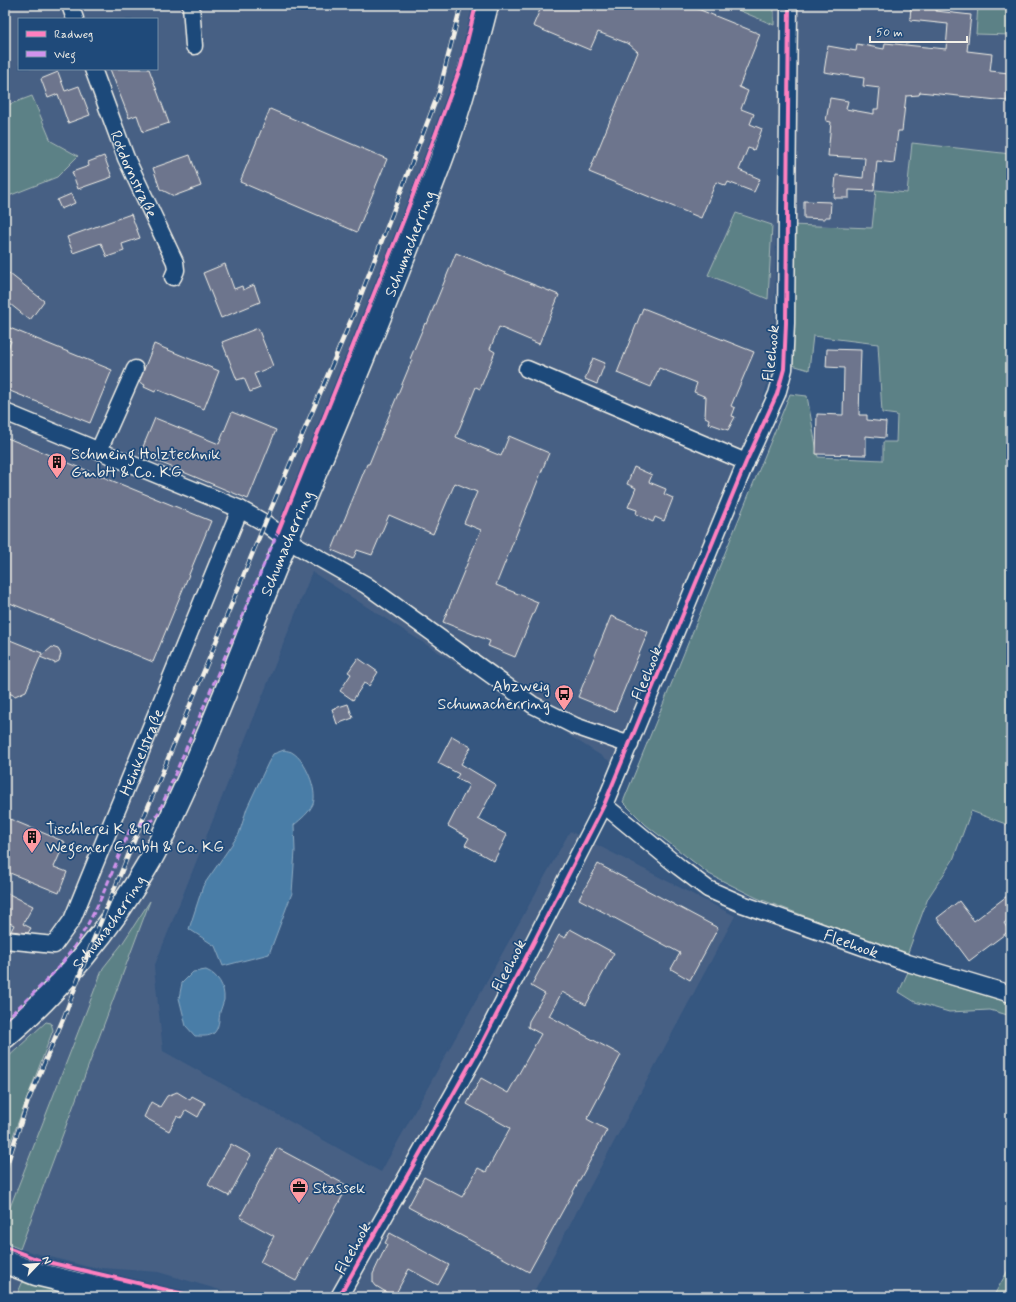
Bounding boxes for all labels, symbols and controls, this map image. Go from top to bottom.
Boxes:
legend [18,18,158,70]
scale bar [870,18,967,44]
text: 50 m [876,25,903,41]
text: Radweg [54,27,93,43]
text: Weg [54,47,76,64]
street label: Rotdornstraße [105,128,162,222]
street label: Schumacherring [380,188,441,300]
street label: Fleehook [758,324,785,382]
place label: Schmeing Holztechnik GmbH & Co. KG [71,444,220,483]
building icon: Schmeing Holztechnik GmbH & Co. KG [46,451,68,479]
street label: Schumacherring [256,487,319,599]
street label: Fleehook [627,643,668,704]
place label: Abzweig Schumacherring [438,676,550,715]
bus stop icon: Abzweig Schumacherring [553,683,575,711]
street label: Heinkelstraße [115,705,169,799]
place label: Tischlerei K & R Wegener GmbH & Co. KG [46,819,224,859]
building icon: Tischlerei K & R Wegener GmbH & Co. KG [21,826,43,854]
street label: Schumacherring [68,871,151,975]
street label: Fleehook [821,925,881,964]
street label: Fleehook [487,936,532,996]
office icon: Stassek [288,1176,310,1204]
place label: Stassek [313,1178,365,1199]
street label: Fleehook [330,1219,376,1279]
north arrow [18,1244,58,1284]
text: N [38,1254,54,1266]

